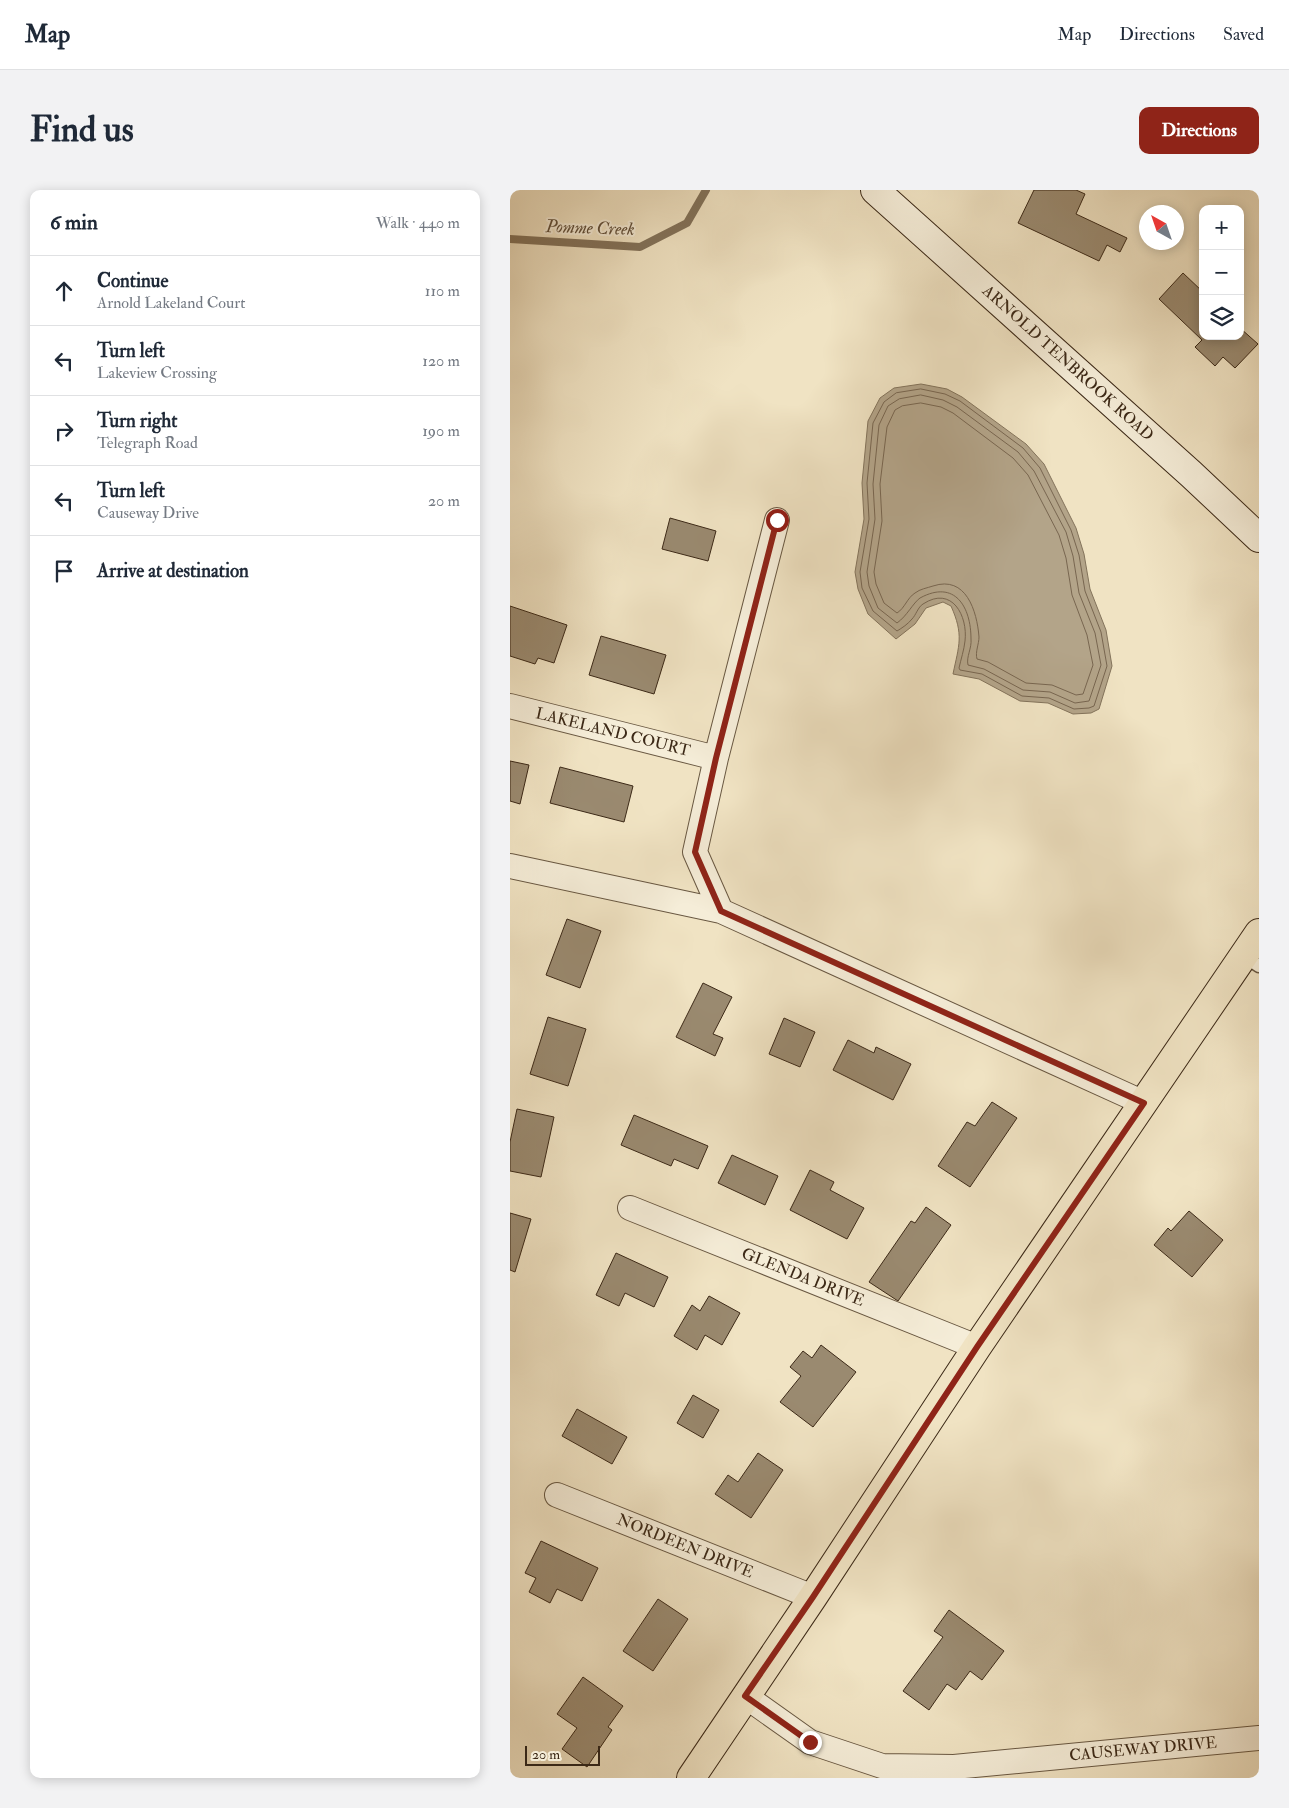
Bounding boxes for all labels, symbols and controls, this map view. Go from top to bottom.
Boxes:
text: Map [25,19,70,50]
text: Map [1058,23,1091,46]
text: Directions [1119,23,1195,46]
text: Saved [1223,23,1264,46]
button: Directions [1139,107,1259,154]
text: Find us [30,108,134,152]
north arrow [1139,205,1184,250]
map controls [1199,205,1244,340]
button: + [1199,205,1244,250]
text: 6 min [50,209,98,236]
text: Walk · 440 m [376,213,460,233]
water label: Pomme Creek [544,215,635,241]
button: − [1199,250,1244,295]
text: Continue [97,269,168,293]
icon: ahead [50,277,78,305]
street label: ARNOLD TENBROOK ROAD [978,280,1158,445]
text: 110 m [425,281,460,301]
text: Arnold Lakeland Court [97,293,245,313]
button: layers [1199,295,1244,340]
text: Turn left [97,339,165,363]
icon: left [50,347,78,375]
text: 120 m [422,351,460,371]
text: Lakeview Crossing [97,363,217,383]
text: Turn right [97,409,177,433]
icon: right [50,417,78,445]
text: 190 m [422,421,460,441]
text: Telegraph Road [97,433,198,453]
text: Turn left [97,479,165,503]
icon: left [50,487,78,515]
text: 20 m [428,491,460,511]
text: Causeway Drive [97,503,199,523]
route start [766,509,789,532]
icon: arrive [50,557,78,585]
text: Arrive at destination [97,559,249,583]
street label: LAKELAND COURT [534,703,692,761]
street label: GLENDA DRIVE [739,1243,867,1311]
street label: NORDEEN DRIVE [614,1509,756,1583]
route end [799,1731,822,1754]
street label: CAUSEWAY DRIVE [1068,1733,1218,1765]
scale bar [525,1743,600,1766]
text: 20 m [532,1746,560,1763]

